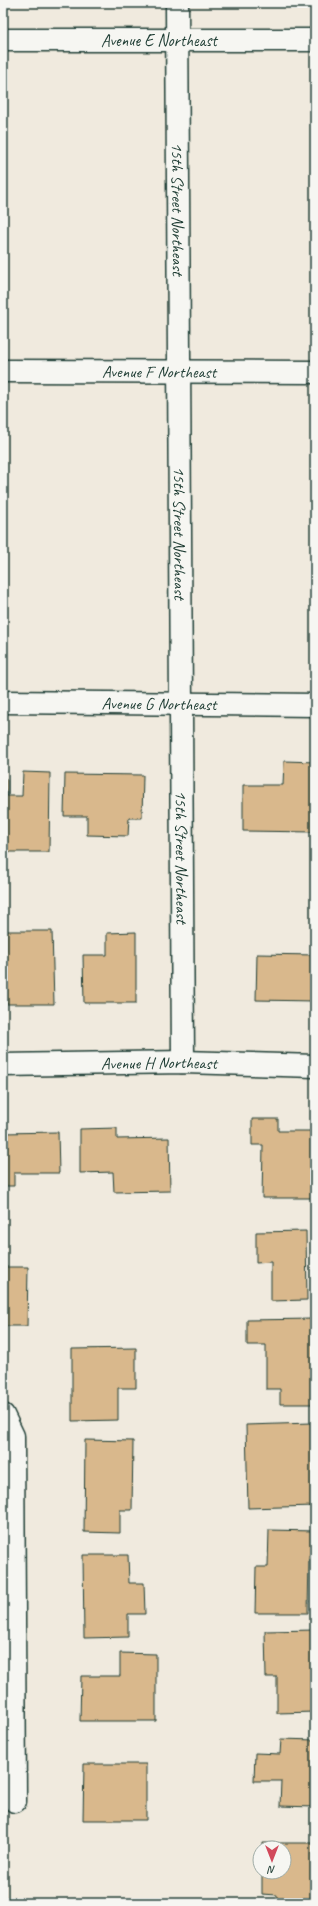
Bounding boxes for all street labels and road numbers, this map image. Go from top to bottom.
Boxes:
street label: Avenue E Northeast [101,30,219,51]
street label: 15th Street Northeast [167,142,189,278]
street label: Avenue F Northeast [102,361,218,382]
street label: 15th Street Northeast [169,466,191,602]
street label: Avenue G Northeast [102,692,219,715]
street label: 15th Street Northeast [171,790,193,926]
street label: Avenue H Northeast [101,1051,220,1074]

